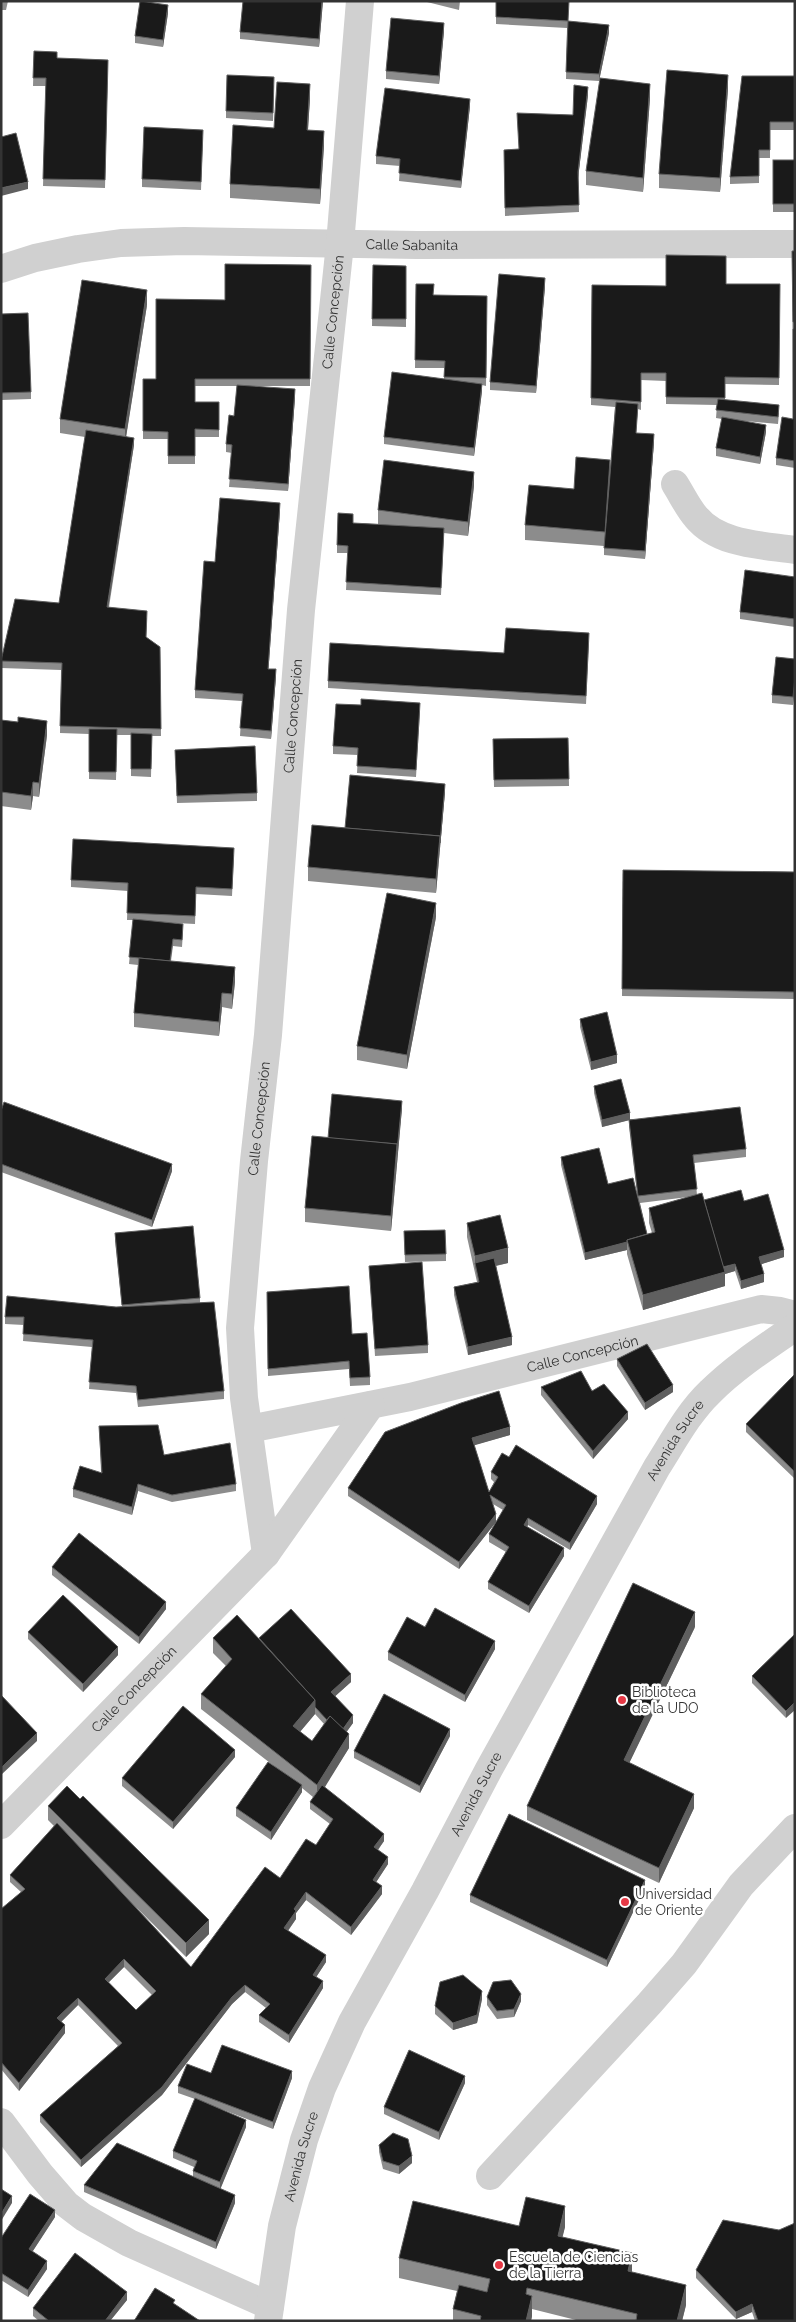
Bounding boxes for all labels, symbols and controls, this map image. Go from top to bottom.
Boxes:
street label: Calle Sabanita [365,236,458,253]
street label: Calle Concepción [319,254,347,370]
street label: Calle Concepción [280,658,305,774]
street label: Calle Concepción [245,1061,273,1176]
street label: Calle Concepción [525,1332,640,1375]
street label: Avenida Sucre [643,1396,707,1483]
street label: Calle Concepción [88,1643,180,1736]
place label: Biblioteca de la UDO [632,1684,699,1716]
marker: Biblioteca de la UDO [616,1694,628,1706]
street label: Avenida Sucre [447,1749,505,1839]
place label: Universidad de Oriente [635,1886,712,1918]
marker: Universidad de Oriente [619,1896,631,1908]
street label: Avenida Sucre [281,2109,321,2203]
place label: Escuela de Ciencias de la Tierra [509,2249,638,2281]
marker: Escuela de Ciencias de la Tierra [493,2259,505,2271]

